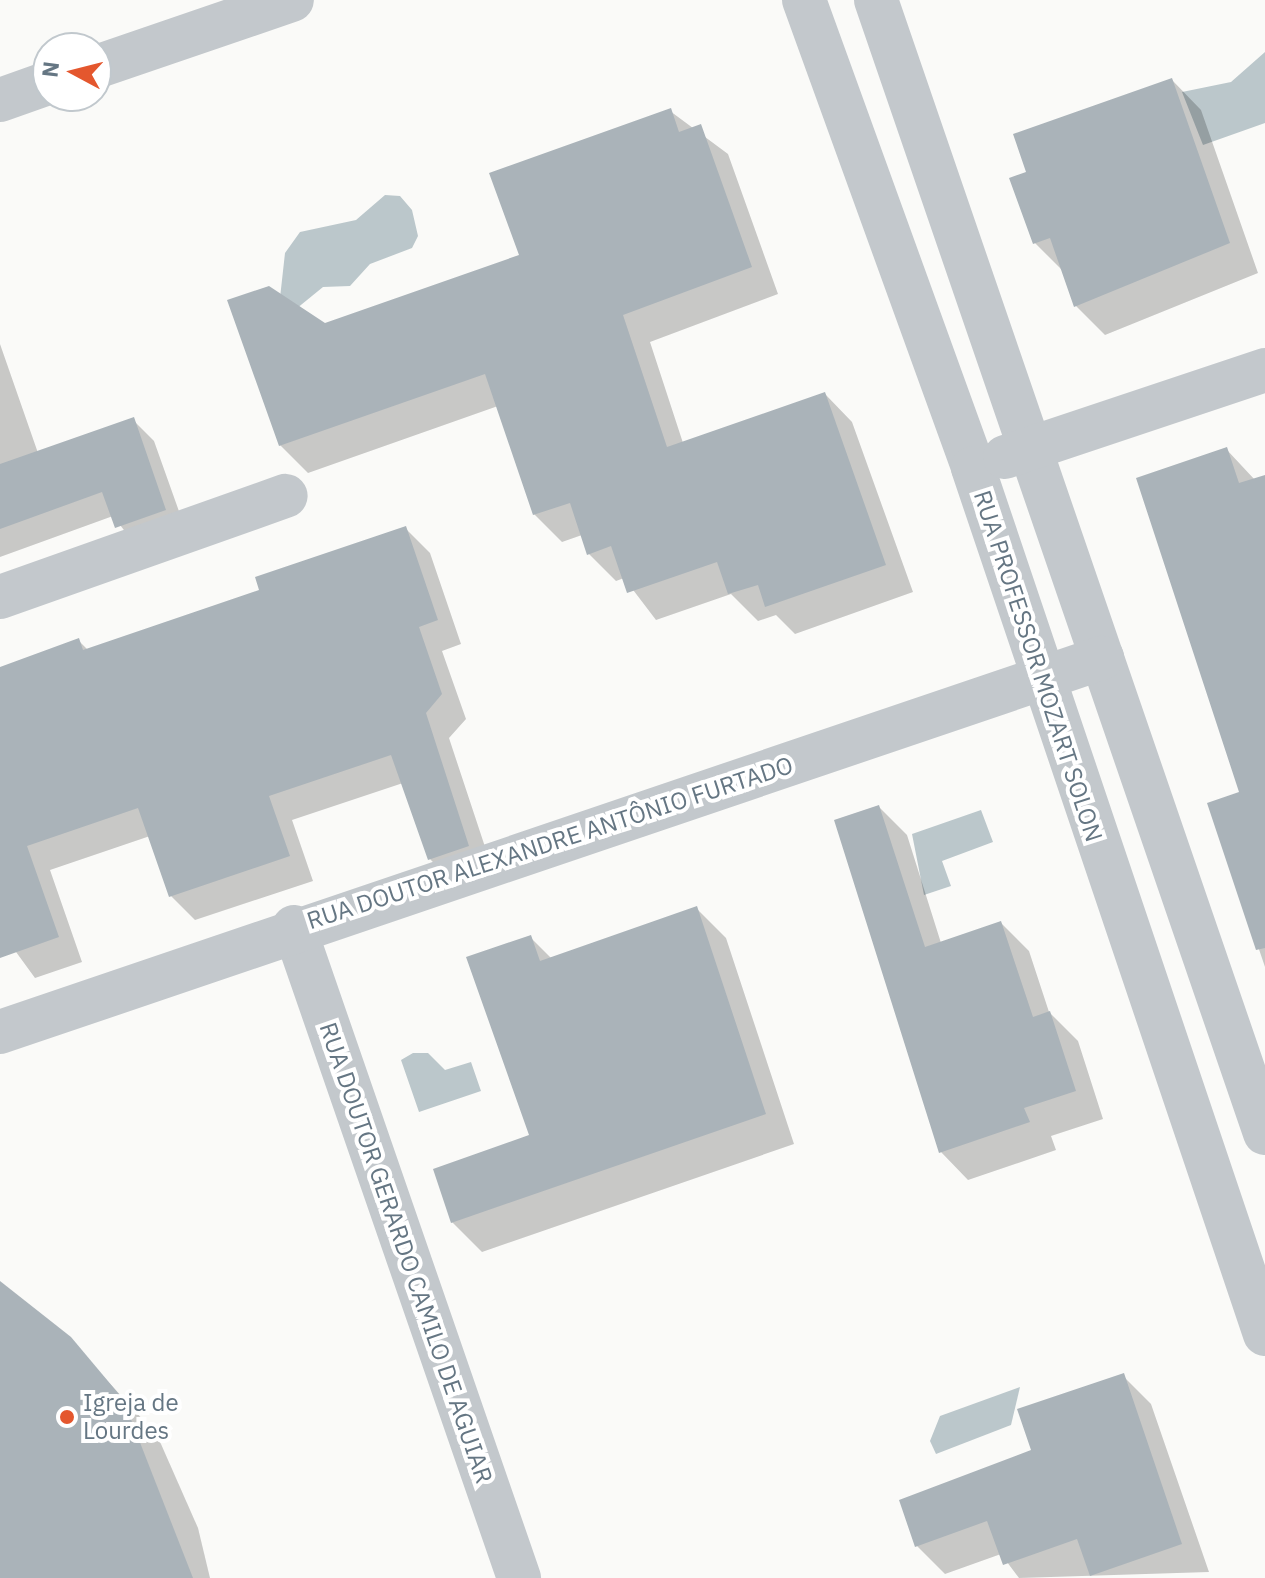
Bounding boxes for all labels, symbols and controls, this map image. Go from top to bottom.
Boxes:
north arrow [32,32,112,112]
text: N [34,60,65,79]
street label: RUA PROFESSOR MOZART SOLON [968,487,1108,845]
street label: RUA DOUTOR ALEXANDRE ANTÔNIO FURTADO [303,751,797,935]
street label: RUA DOUTOR GERARDO CAMILO DE AGUIAR [313,1019,499,1487]
place label: Igreja de Lourdes [83,1389,179,1445]
marker: Igreja de Lourdes [58,1408,76,1426]

